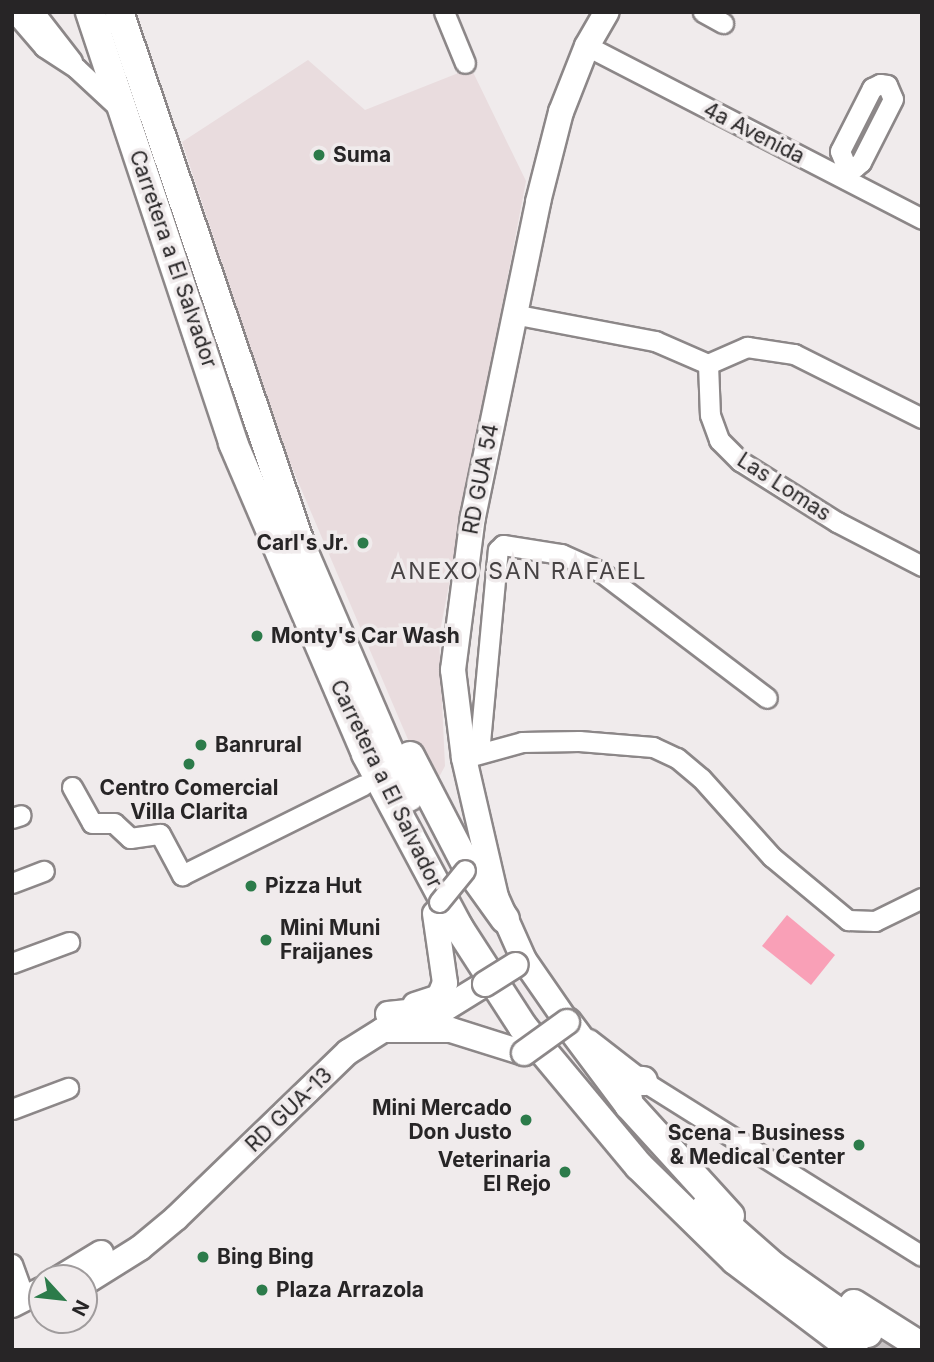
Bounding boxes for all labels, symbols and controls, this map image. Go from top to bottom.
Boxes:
street label: 4a Avenida [699,97,809,169]
place label: Suma [333,142,391,168]
street label: Carretera a El Salvador [124,147,222,371]
marker: Suma [311,147,327,163]
street label: RD GUA 54 [458,422,504,536]
street label: Las Lomas [733,447,835,527]
place label: Carl's Jr. [256,530,349,556]
marker: Carl's Jr. [355,535,371,551]
district label: ANEXO SAN RAFAEL [392,557,646,585]
place label: Monty's Car Wash [271,623,460,649]
marker: Monty's Car Wash [249,628,265,644]
street label: Carretera a El Salvador [325,676,447,892]
place label: Banrural [215,732,302,758]
marker: Banrural [193,737,209,753]
marker: Centro Comercial Villa Clarita [181,756,197,772]
place label: Centro Comercial Villa Clarita [100,775,278,825]
place label: Pizza Hut [265,873,362,899]
marker: Pizza Hut [243,878,259,894]
place label: Mini Muni Fraijanes [280,915,380,965]
marker: Mini Muni Fraijanes [258,932,274,948]
street label: RD GUA-13 [241,1063,337,1157]
place label: Mini Mercado Don Justo [372,1095,512,1145]
marker: Mini Mercado Don Justo [518,1112,534,1128]
place label: Scena - Business & Medical Center [668,1120,845,1170]
marker: Scena - Business & Medical Center [851,1137,867,1153]
place label: Veterinaria El Rejo [438,1147,551,1197]
marker: Veterinaria El Rejo [557,1164,573,1180]
place label: Bing Bing [217,1244,314,1270]
marker: Bing Bing [195,1249,211,1265]
north arrow [28,1264,98,1334]
place label: Plaza Arrazola [276,1277,424,1303]
marker: Plaza Arrazola [254,1282,270,1298]
text: N [67,1296,94,1320]

